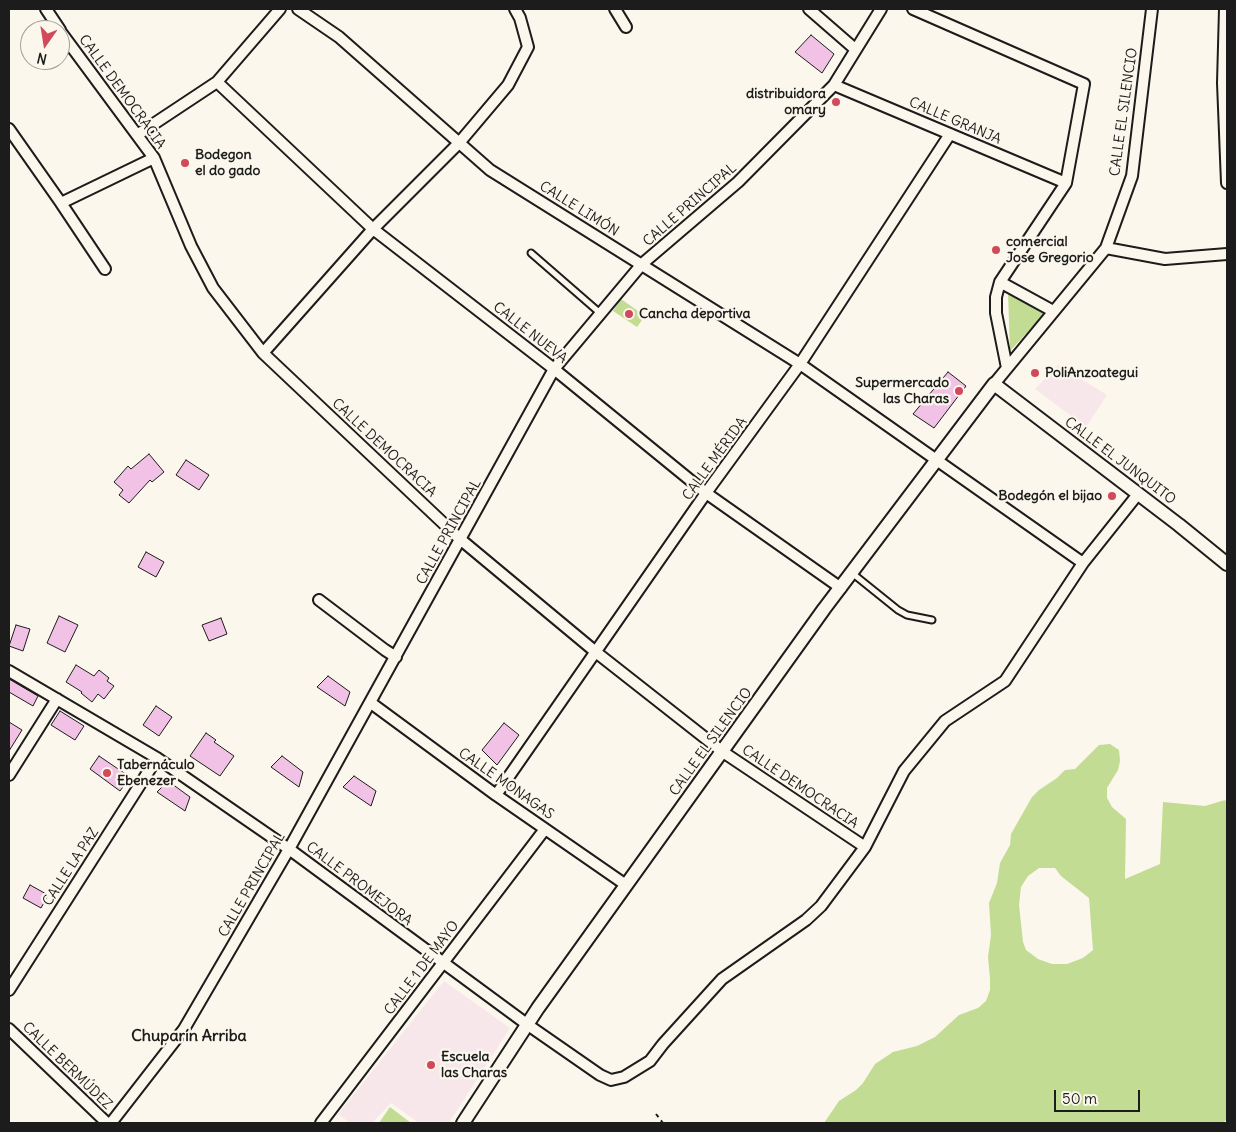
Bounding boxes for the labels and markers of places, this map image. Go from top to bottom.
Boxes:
place label: distribuidora omary [746,86,826,118]
marker: distribuidora omary [830,96,842,108]
place label: Bodegon el do gado [195,147,260,180]
marker: Bodegon el do gado [179,157,191,169]
place label: comercial Jose Gregorio [1006,234,1094,266]
marker: comercial Jose Gregorio [990,244,1002,256]
place label: Cancha deportiva [639,306,751,322]
marker: Cancha deportiva [623,308,635,320]
place label: PoliAnzoategui [1045,365,1138,381]
marker: PoliAnzoategui [1029,367,1041,379]
place label: Supermercado las Charas [855,375,949,408]
marker: Supermercado las Charas [953,385,965,397]
place label: Bodegón el bijao [998,488,1102,504]
marker: Bodegón el bijao [1106,490,1118,502]
place label: Tabernáculo Ebenezer [117,757,195,790]
marker: Tabernáculo Ebenezer [101,767,113,779]
place label: Escuela las Charas [441,1049,507,1082]
marker: Escuela las Charas [425,1059,437,1071]

